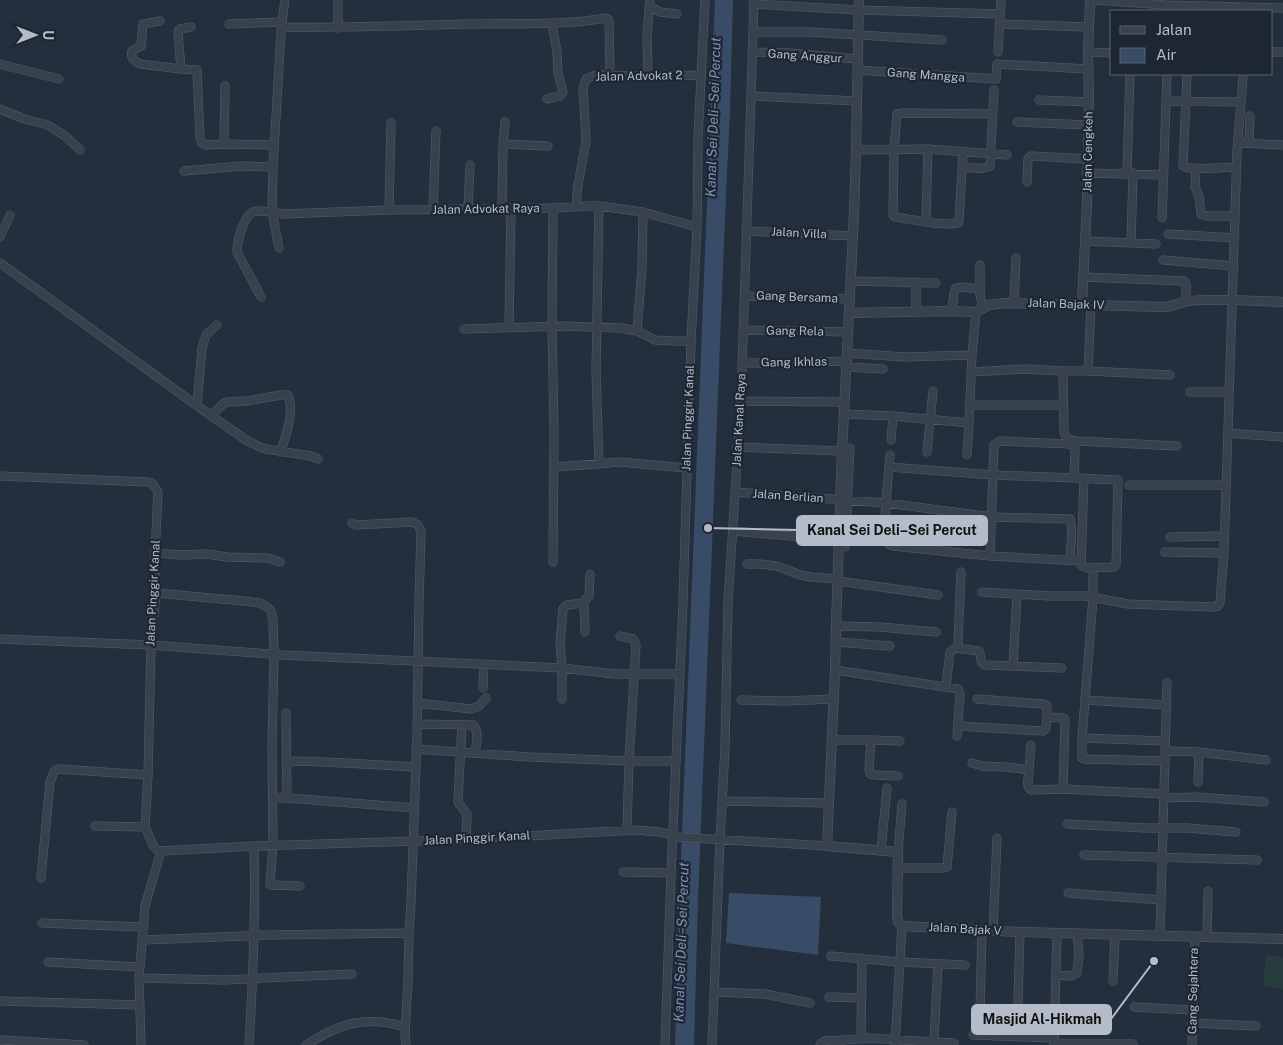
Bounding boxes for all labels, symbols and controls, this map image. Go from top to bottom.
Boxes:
north arrow [10,10,60,60]
legend [1110,10,1273,75]
text: Jalan [1156,21,1192,38]
text: U [40,30,56,40]
water label: Kanal Sei Deli–Sei Percut [702,36,724,197]
street label: Gang Anggur [767,46,843,66]
text: Air [1156,46,1176,63]
street label: Gang Mangga [887,65,965,85]
street label: Jalan Advokat 2 [595,68,683,84]
street label: Jalan Cengkeh [1080,111,1096,193]
street label: Jalan Advokat Raya [432,201,540,217]
street label: Jalan Villa [771,225,827,241]
street label: Gang Bersama [756,289,838,305]
street label: Jalan Bajak IV [1027,296,1105,312]
street label: Gang Rela [766,323,824,339]
street label: Gang Ikhlas [761,354,827,370]
street label: Jalan Pinggir Kanal [679,364,697,471]
street label: Jalan Kanal Raya [730,373,748,467]
street label: Jalan Berlian [752,487,824,505]
callout: Kanal Sei Deli–Sei Percut [797,516,987,545]
text: Kanal Sei Deli–Sei Percut [807,522,977,538]
street label: Jalan Pinggir Kanal [143,539,163,646]
street label: Jalan Pinggir Kanal [424,828,531,848]
water label: Kanal Sei Deli–Sei Percut [670,861,692,1022]
street label: Jalan Bajak V [928,920,1002,938]
street label: Gang Sejahtera [1185,948,1201,1034]
callout: Masjid Al-Hikmah [972,1005,1111,1034]
text: Masjid Al-Hikmah [983,1011,1102,1027]

